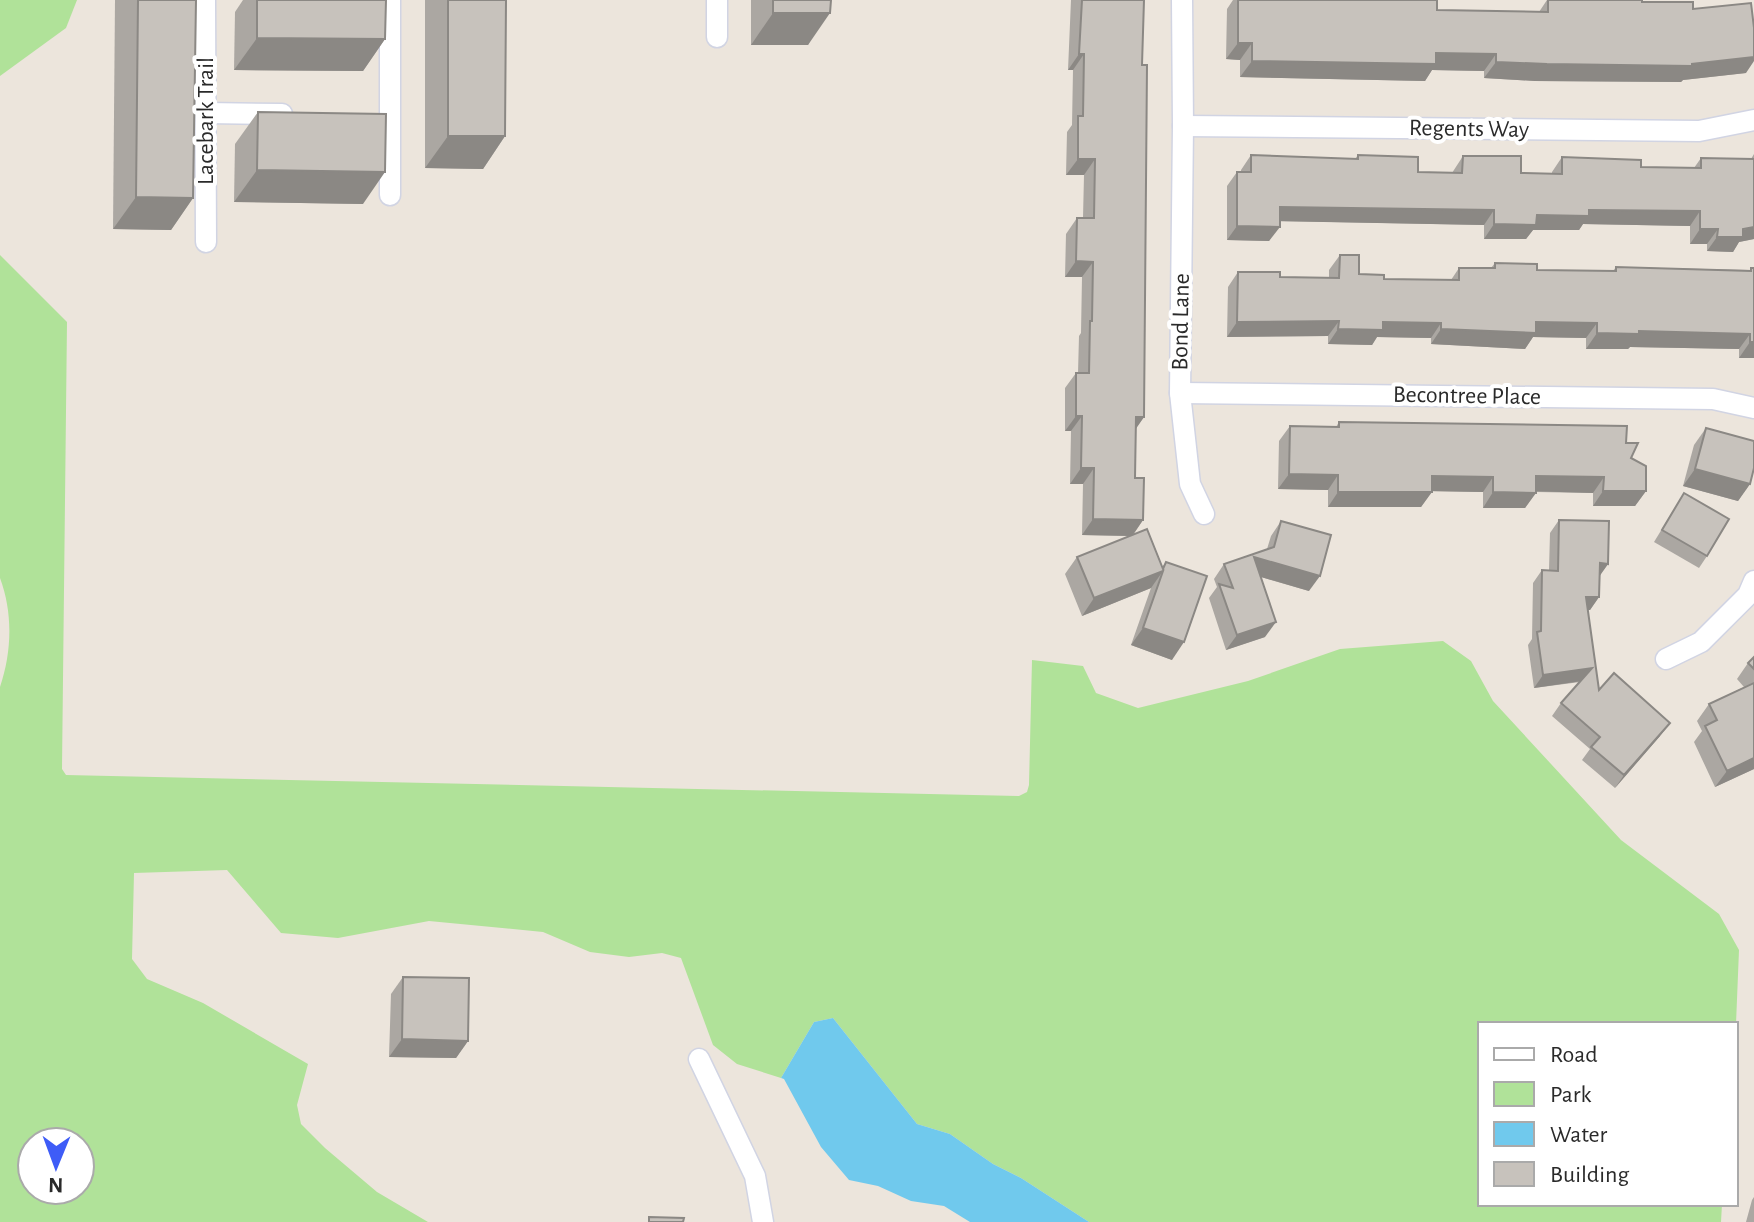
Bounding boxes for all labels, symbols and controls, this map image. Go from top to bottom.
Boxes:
street label: Lacebark Trail [194,57,218,185]
street label: Regents Way [1409,116,1529,142]
street label: Bond Lane [1168,273,1194,371]
street label: Becontree Place [1393,383,1541,409]
legend [1478,1022,1738,1206]
text: Road [1550,1043,1598,1067]
text: Park [1550,1083,1591,1107]
text: Water [1550,1123,1608,1147]
north arrow [16,1126,96,1206]
text: Building [1550,1163,1629,1187]
text: N [48,1174,64,1196]

